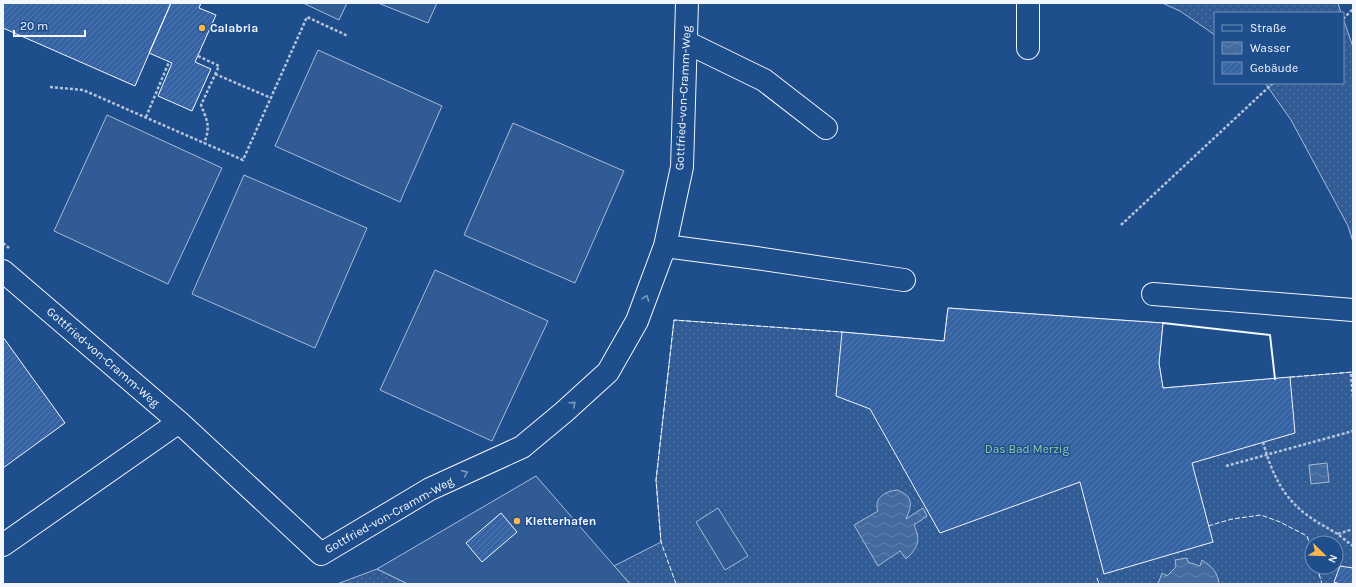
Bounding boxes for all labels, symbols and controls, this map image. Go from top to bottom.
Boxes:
scale bar [14,12,85,38]
legend [1214,12,1344,84]
text: 20 m [20,19,48,33]
place label: Calabria [210,21,258,35]
text: Straße [1250,21,1286,35]
marker: Calabria [197,23,207,33]
street label: Gottfried-von-Cramm-Weg [672,25,694,171]
text: Wasser [1250,41,1291,55]
text: Gebäude [1250,61,1298,75]
one-way arrow [641,295,649,302]
street label: Gottfried-von-Cramm-Weg [44,304,162,410]
one-way arrow [568,401,576,408]
park label: Das Bad Merzig [985,442,1069,456]
one-way arrow [460,470,468,478]
street label: Gottfried-von-Cramm-Weg [322,474,456,556]
place label: Kletterhafen [525,514,596,528]
marker: Kletterhafen [512,516,522,526]
north arrow [1304,535,1344,575]
text: N [1325,553,1340,565]

